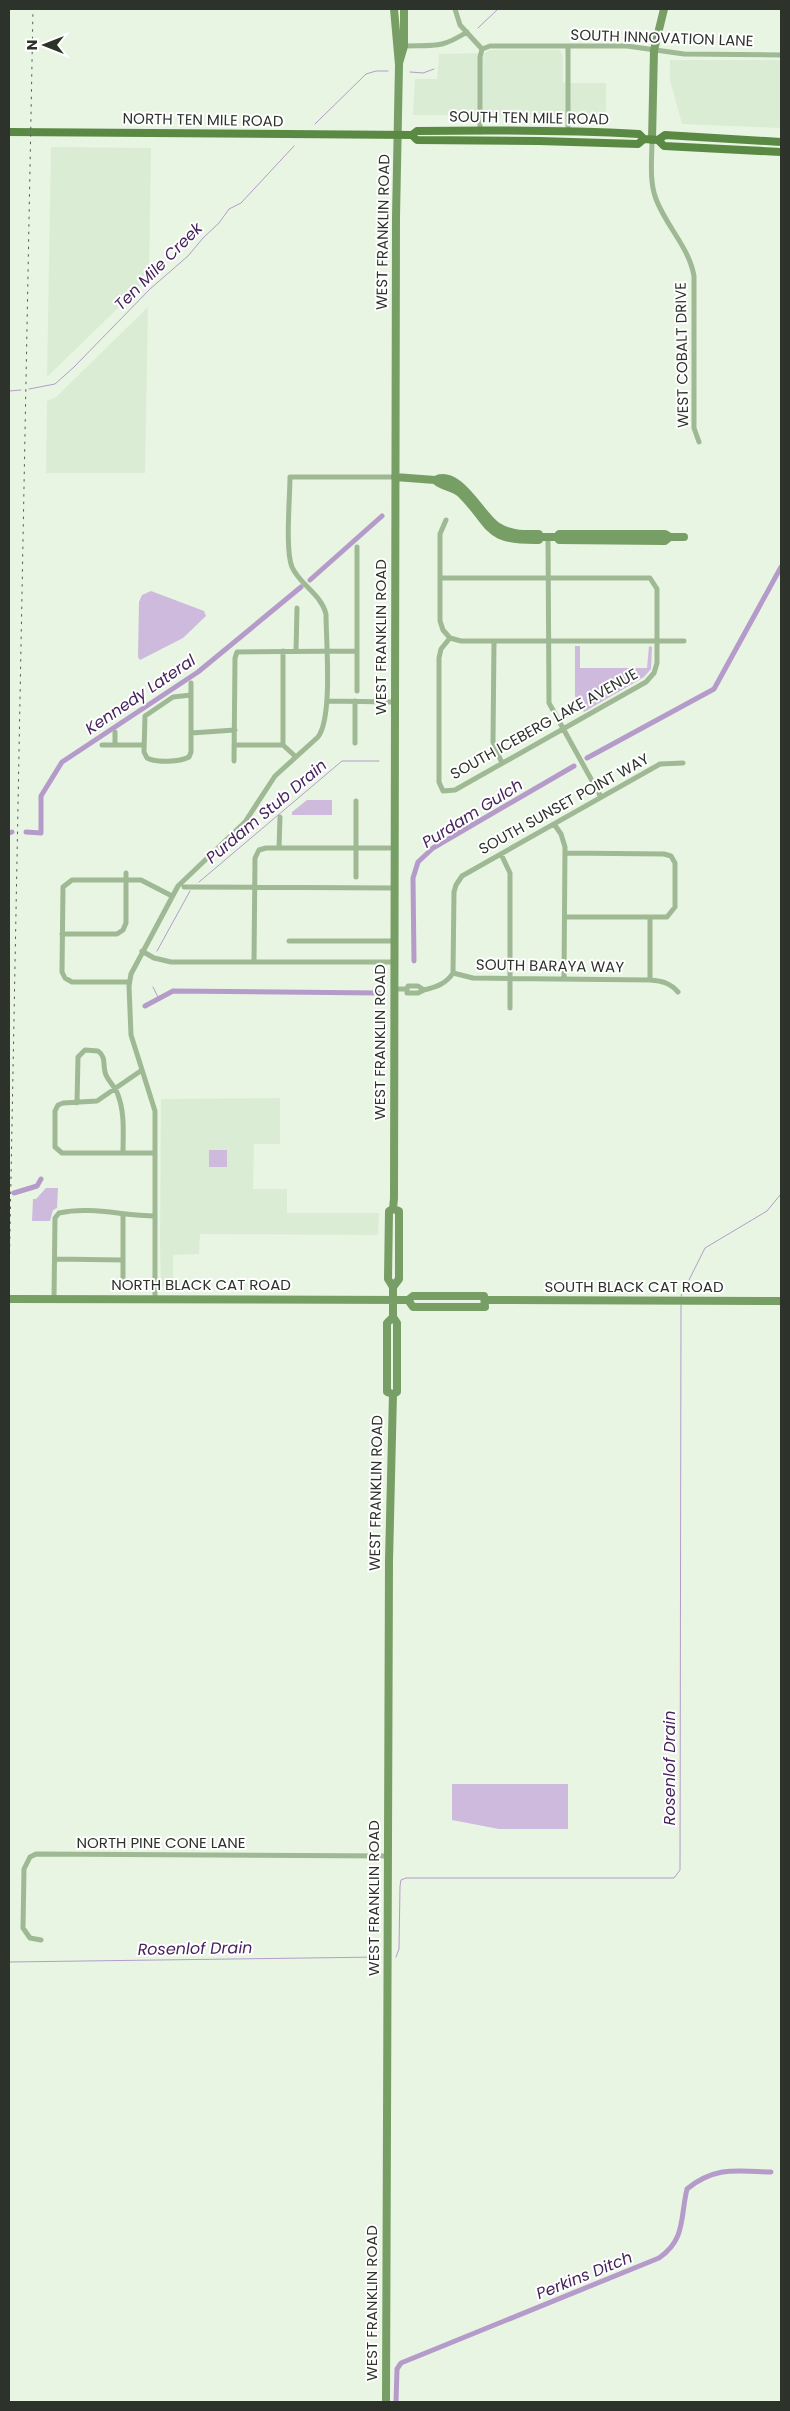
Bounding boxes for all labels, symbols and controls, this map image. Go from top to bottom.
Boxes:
north arrow [20,20,70,70]
street label: SOUTH INNOVATION LANE [570,24,754,51]
text: N [22,40,42,50]
street label: SOUTH TEN MILE ROAD [449,106,609,129]
street label: NORTH TEN MILE ROAD [122,108,284,131]
street label: WEST FRANKLIN ROAD [371,154,394,310]
water label: Ten Mile Creek [109,217,208,316]
street label: WEST COBALT DRIVE [670,282,693,428]
street label: WEST FRANKLIN ROAD [370,559,391,715]
water label: Kennedy Lateral [80,649,200,740]
street label: SOUTH ICEBERG LAKE AVENUE [446,663,641,784]
street label: SOUTH SUNSET POINT WAY [475,748,653,859]
water label: Purdam Stub Drain [201,754,332,869]
water label: Purdam Gulch [417,773,527,854]
street label: SOUTH BARAYA WAY [476,954,624,977]
street label: WEST FRANKLIN ROAD [369,964,390,1120]
street label: NORTH BLACK CAT ROAD [111,1274,291,1295]
street label: SOUTH BLACK CAT ROAD [544,1276,724,1297]
street label: WEST FRANKLIN ROAD [364,1415,387,1571]
water label: Rosenlof Drain [658,1711,681,1825]
street label: WEST FRANKLIN ROAD [363,1820,384,1976]
street label: NORTH PINE CONE LANE [76,1832,246,1853]
water label: Rosenlof Drain [137,1936,253,1961]
street label: WEST FRANKLIN ROAD [361,2225,382,2381]
water label: Perkins Ditch [533,2246,636,2305]

